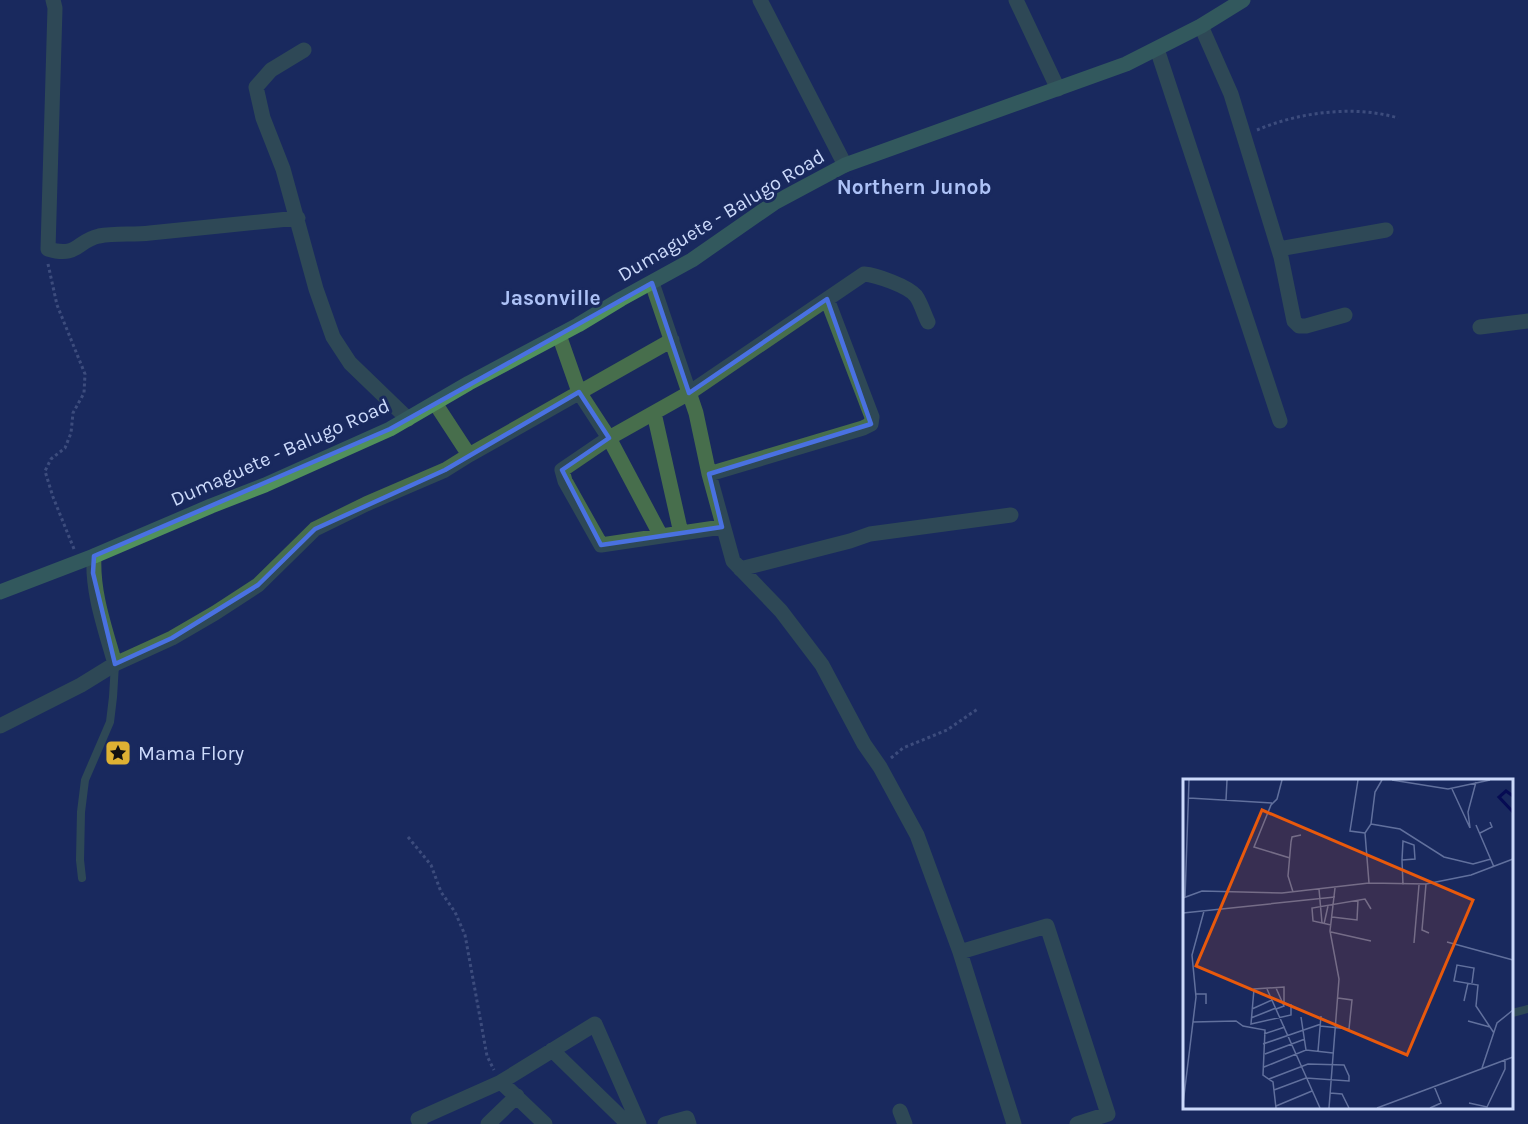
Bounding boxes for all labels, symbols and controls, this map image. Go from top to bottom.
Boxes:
street label: Dumaguete - Balugo Road [614,145,829,286]
district label: Northern Junob [837,175,991,199]
district label: Jasonville [501,286,601,310]
street label: Dumaguete - Balugo Road [167,394,393,511]
place icon: Mama Flory [103,738,133,768]
place label: Mama Flory [138,742,244,765]
inset map [1183,779,1513,1109]

